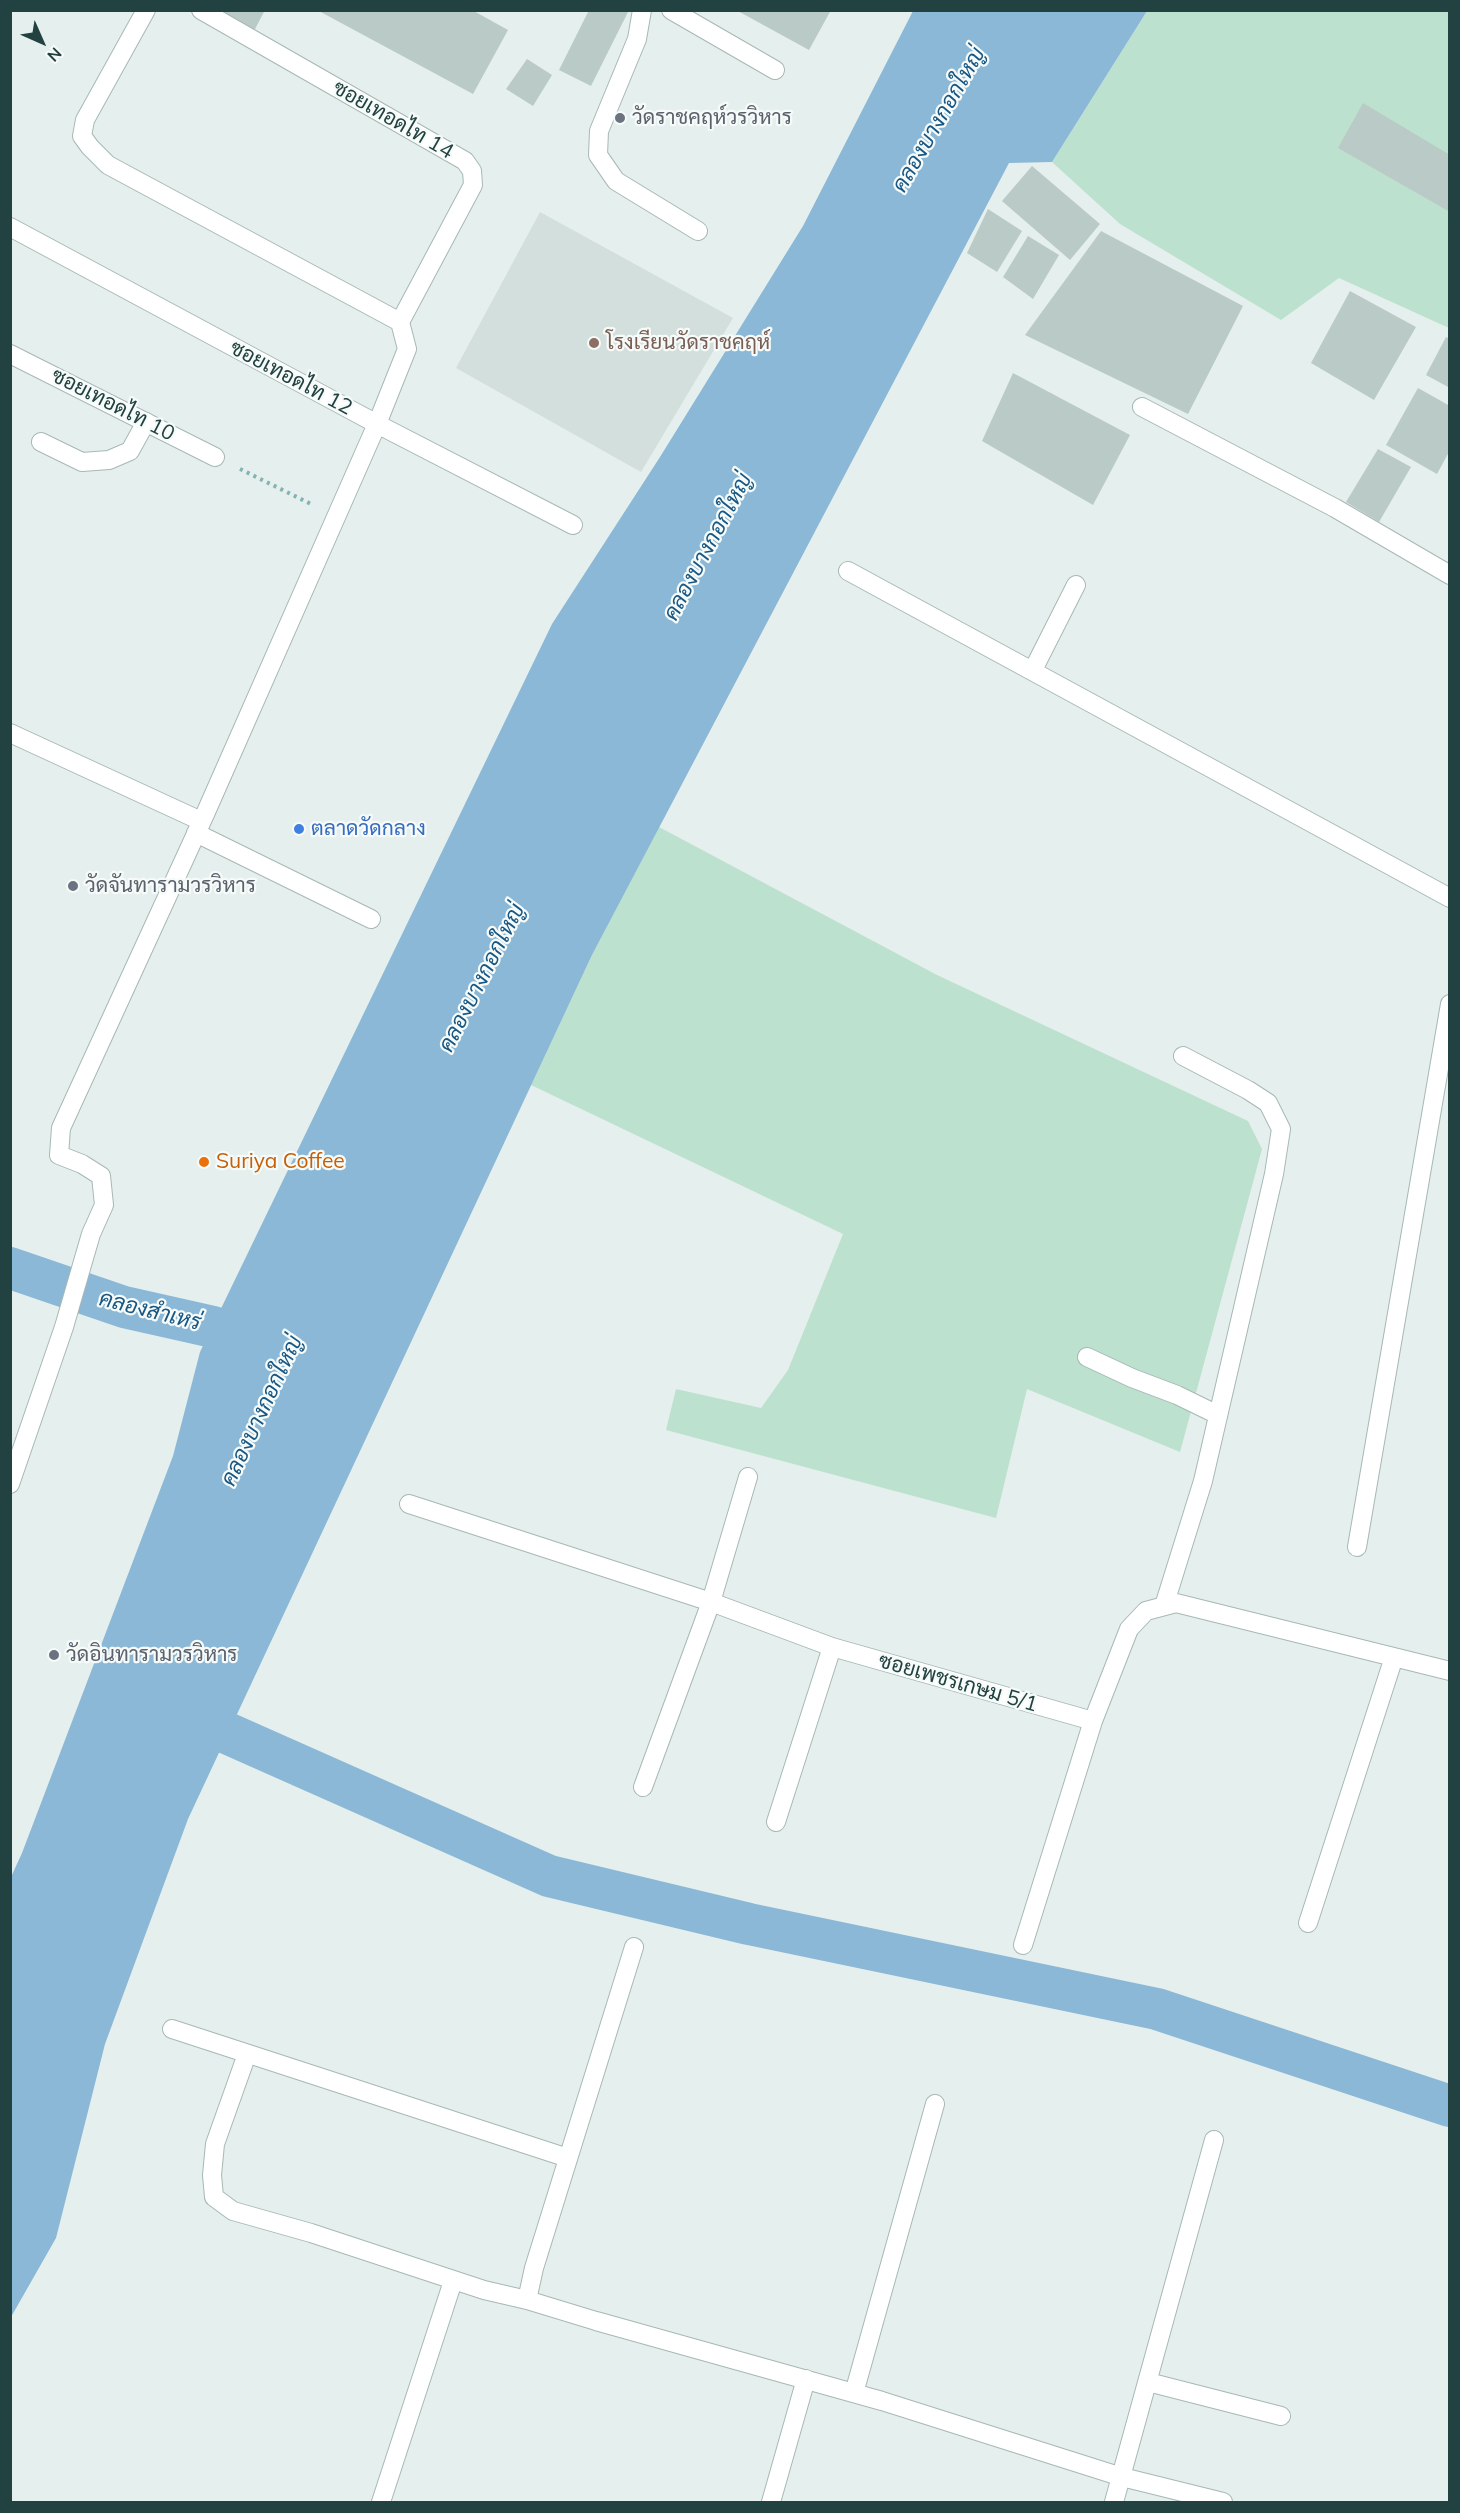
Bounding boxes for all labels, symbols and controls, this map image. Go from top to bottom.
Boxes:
north arrow [12,12,72,72]
text: N [43,43,66,66]
water label: คลองบางกอกใหญ่ [887,43,991,197]
street label: ซอยเทอดไท 14 [328,75,458,165]
place label: วัดราชคฤห์วรวิหาร [632,105,792,131]
marker: วัดราชคฤห์วรวิหาร [613,111,627,125]
place label: โรงเรียนวัดราชคฤห์ [606,330,770,356]
street label: ซอยเทอดไท 12 [225,335,357,421]
marker: โรงเรียนวัดราชคฤห์ [587,336,601,350]
street label: ซอยเทอดไท 10 [47,363,179,447]
water label: คลองบางกอกใหญ่ [658,469,758,625]
place label: ตลาดวัดกลาง [311,816,426,842]
marker: ตลาดวัดกลาง [292,822,306,836]
place label: วัดจันทารามวรวิหาร [85,873,256,899]
marker: วัดจันทารามวรวิหาร [66,879,80,893]
water label: คลองบางกอกใหญ่ [433,899,531,1057]
place label: Suriya Coffee [216,1149,345,1175]
marker: Suriya Coffee [197,1155,211,1169]
water label: คลองสำเหร่ [96,1286,204,1336]
water label: คลองบางกอกใหญ่ [216,1332,308,1490]
place label: วัดอินทารามวรวิหาร [66,1642,237,1668]
marker: วัดอินทารามวรวิหาร [47,1648,61,1662]
street label: ซอยเพชรเกษม 5/1 [876,1648,1040,1718]

